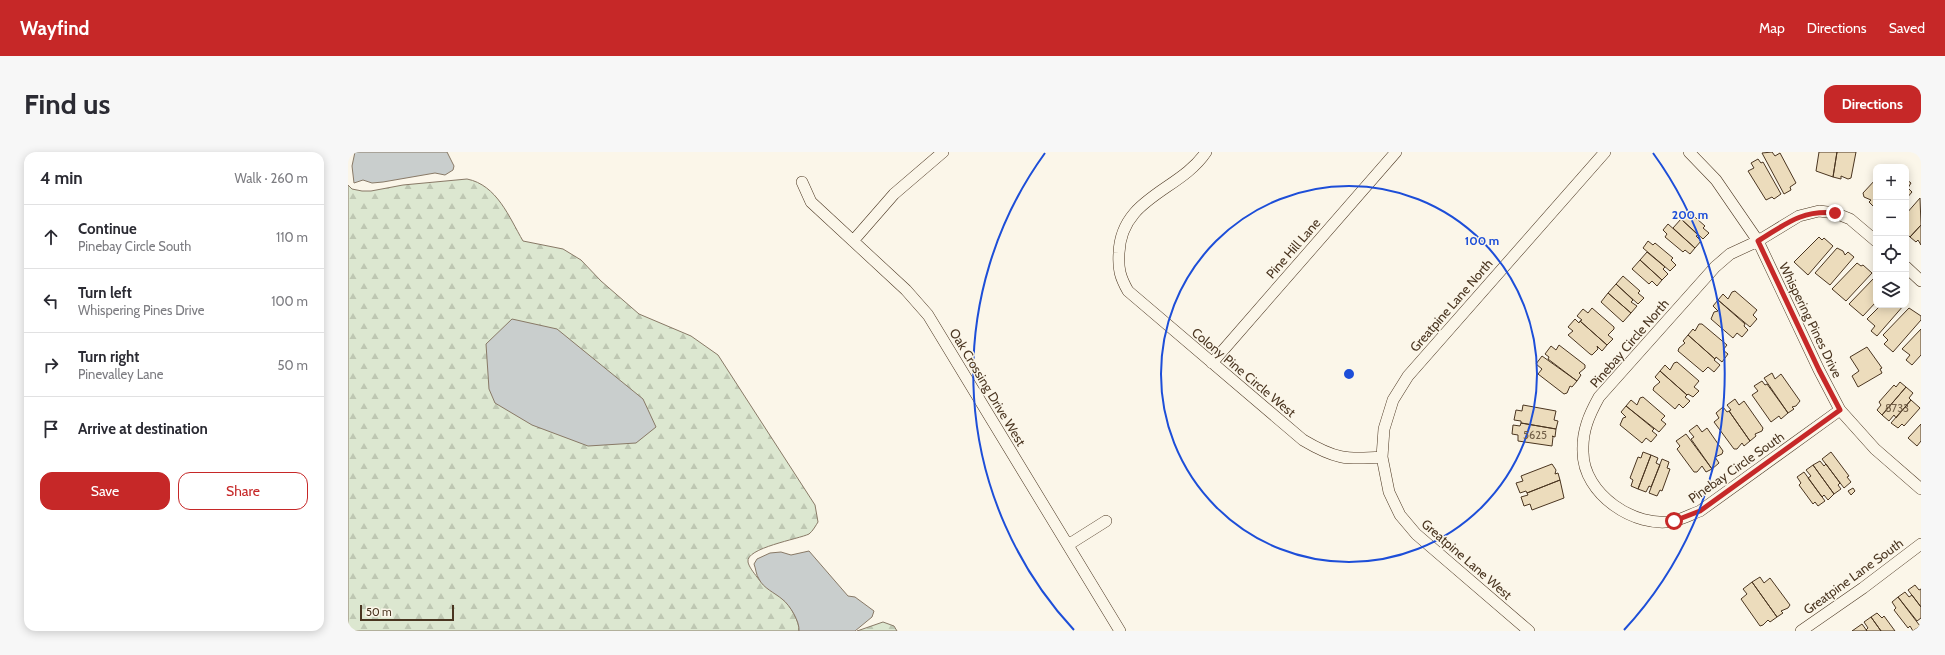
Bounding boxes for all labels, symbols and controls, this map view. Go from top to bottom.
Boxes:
text: Wayfind [20,17,89,40]
text: Map [1759,19,1785,37]
text: Directions [1807,19,1867,37]
text: Saved [1889,19,1925,37]
button: Directions [1824,85,1921,123]
text: Find us [24,87,110,121]
map controls [1873,164,1909,308]
button: + [1873,164,1909,200]
text: 4 min [40,168,83,188]
text: Walk · 260 m [235,170,308,186]
button: − [1873,200,1909,236]
route end [1826,204,1844,222]
text: 200 m [1672,207,1708,222]
street label: Pine Hill Lane [1263,214,1324,281]
text: Continue [78,220,137,238]
icon: ahead [40,226,62,248]
text: 110 m [276,229,308,245]
text: 100 m [1465,233,1499,248]
button: locate [1873,236,1909,272]
text: Pinebay Circle South [78,238,191,254]
street label: Greatpine Lane North [1406,255,1496,355]
street label: Whispering Pines Drive [1776,260,1846,381]
button: layers [1873,272,1909,308]
text: Turn left [78,284,132,302]
icon: left [40,290,62,312]
text: 100 m [271,293,308,309]
street label: Pinebay Circle North [1586,295,1672,391]
text: Whispering Pines Drive [78,302,204,318]
street label: Colony Pine Circle West [1189,324,1300,420]
street label: Oak Crossing Drive West [947,325,1030,449]
text: Turn right [78,348,139,366]
icon: right [40,354,62,376]
text: 50 m [278,357,308,373]
text: Pinevalley Lane [78,366,163,382]
centre of rings [1342,367,1356,381]
house number: 8733 [1885,401,1909,415]
icon: arrive [40,418,62,440]
text: Arrive at destination [78,420,208,438]
house number: 5625 [1523,428,1547,442]
street label: Pinebay Circle South [1685,428,1787,506]
button: Save [40,472,170,510]
button: Share [178,472,308,510]
route start [1665,512,1683,530]
street label: Greatpine Lane West [1419,515,1516,603]
street label: Greatpine Lane South [1800,535,1906,617]
scale bar [360,603,454,622]
text: 50 m [366,605,392,619]

